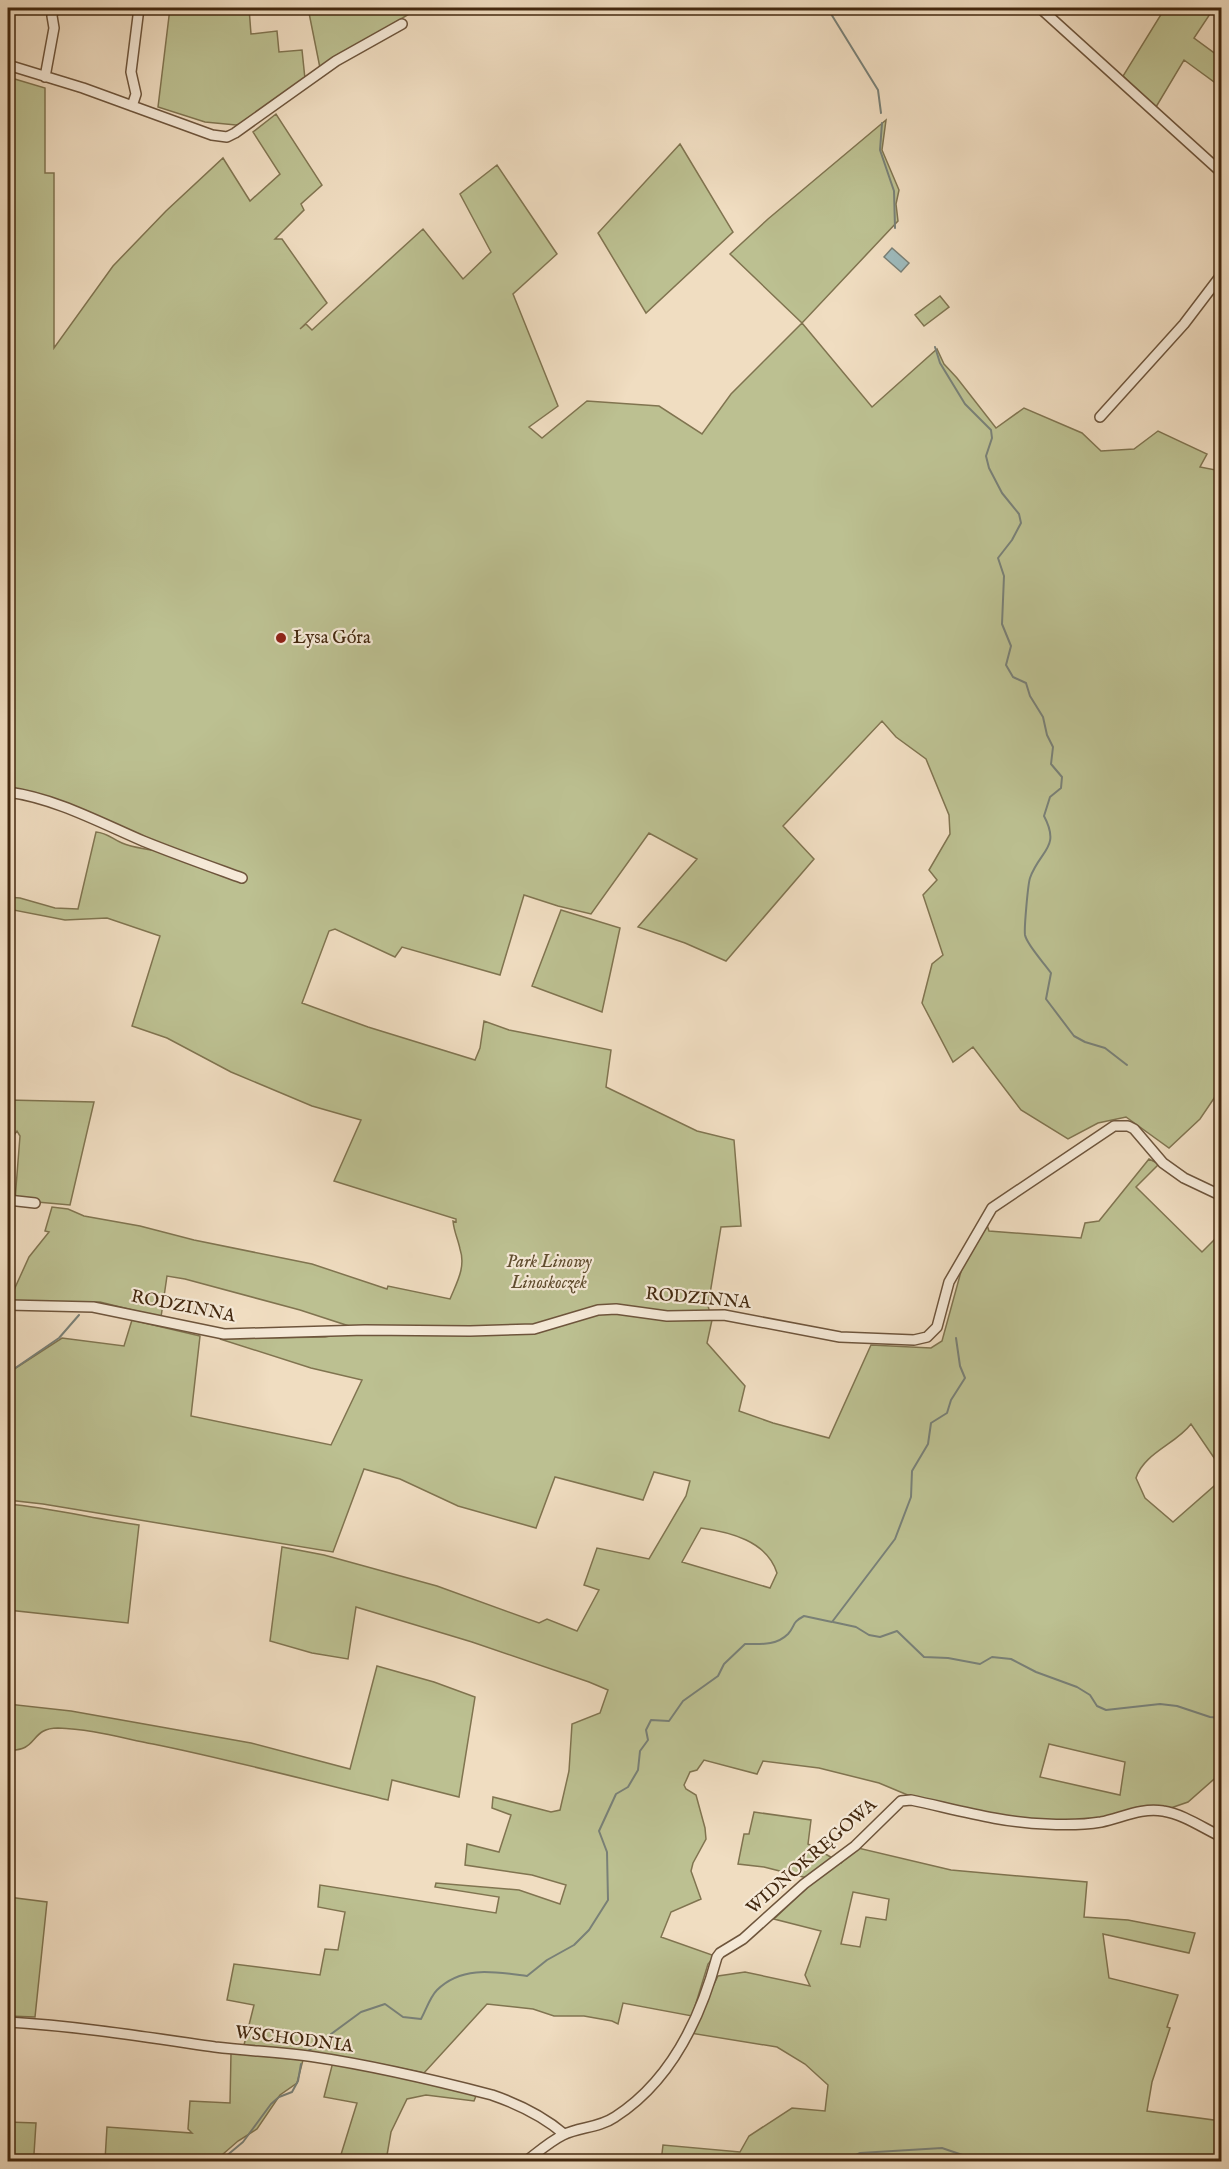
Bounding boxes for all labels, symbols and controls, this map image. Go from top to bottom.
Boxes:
place label: Łysa Góra [293,627,371,650]
marker: Łysa Góra [274,631,288,645]
park label: Park Linowy Linoskoczek [506,1251,592,1295]
street label: RODZINNA [644,1283,753,1315]
street label: RODZINNA [129,1286,238,1329]
street label: WIDNOKRĘGOWA [742,1793,883,1920]
street label: WSCHODNIA [234,2021,355,2059]

